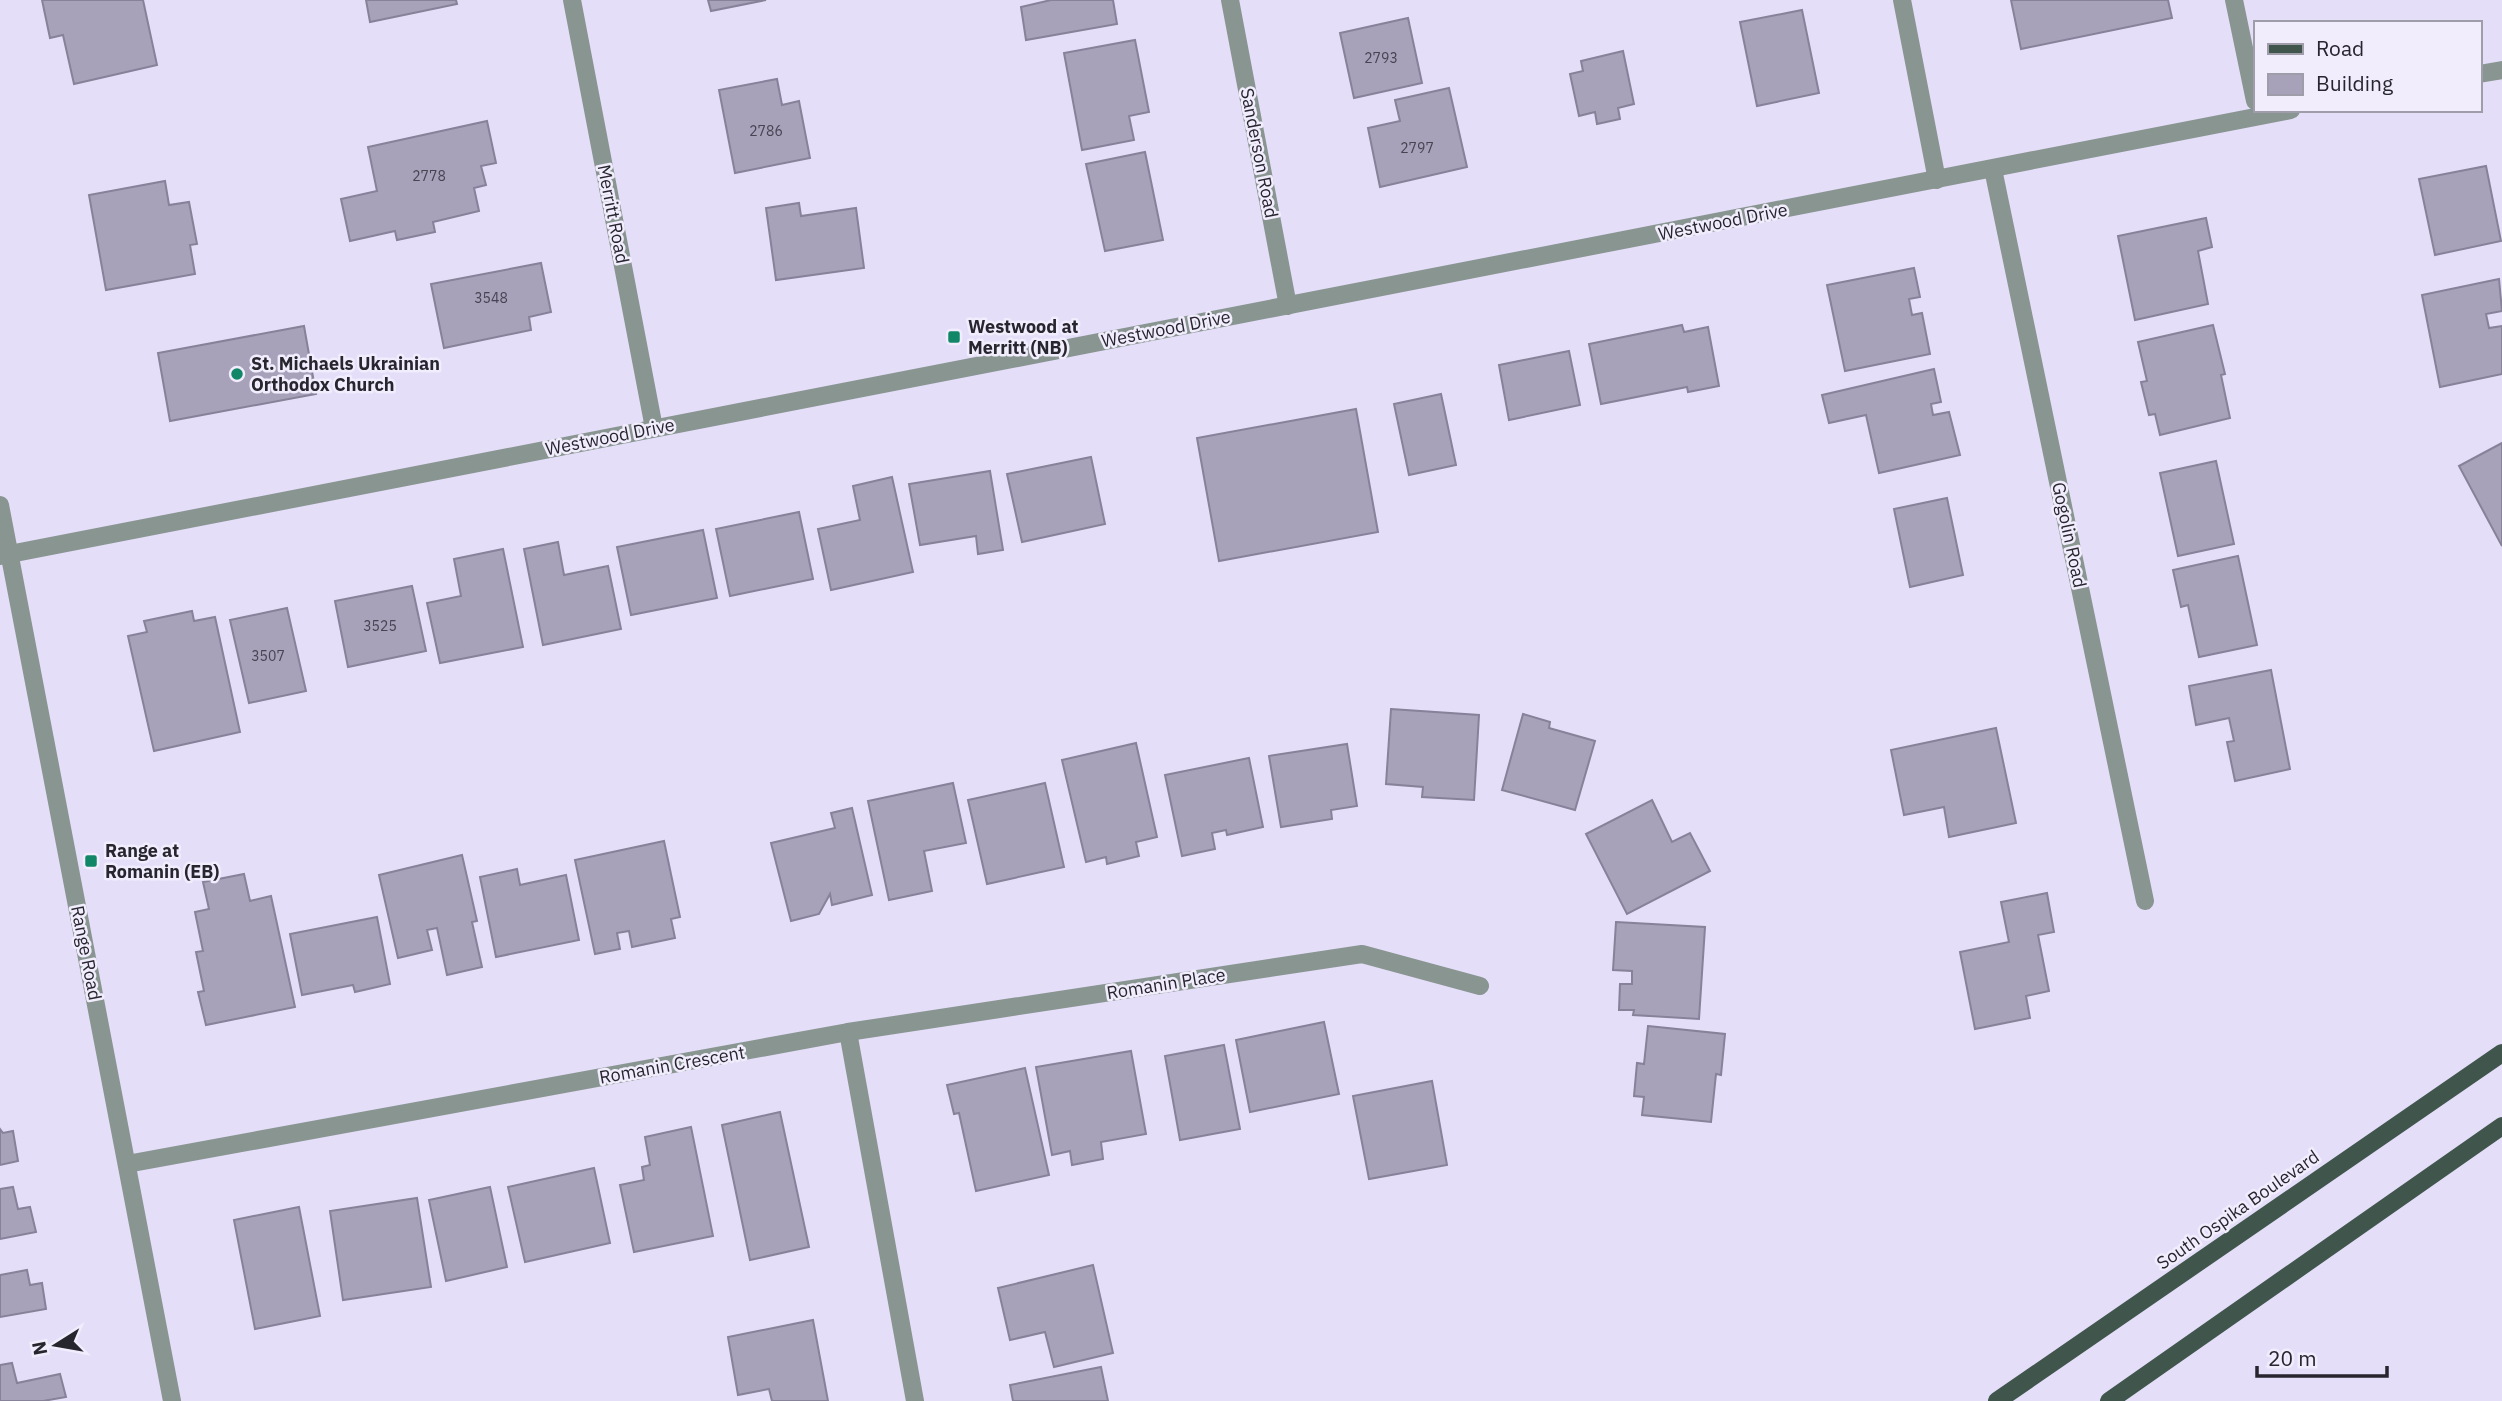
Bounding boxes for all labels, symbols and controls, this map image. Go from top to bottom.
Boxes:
legend [2254,21,2481,112]
text: Road [2316,34,2364,62]
house number: 2793 [1364,49,1398,67]
text: Building [2316,69,2393,97]
street label: Sanderson Road [1236,86,1283,220]
house number: 2786 [749,122,783,140]
house number: 2797 [1400,139,1434,157]
street label: Merritt Road [593,162,634,265]
house number: 2778 [412,167,446,185]
street label: Westwood Drive [1656,198,1789,245]
house number: 3548 [474,289,508,307]
street label: Westwood Drive [1099,305,1232,352]
place label: Westwood at Merritt (NB) [968,315,1079,359]
marker: Westwood at Merritt (NB) [946,329,962,345]
place label: St. Michaels Ukrainian Orthodox Church [251,352,440,396]
marker: St. Michaels Ukrainian Orthodox Church [229,366,245,382]
street label: Westwood Drive [543,413,676,460]
street label: Gogolin Road [2047,480,2092,590]
house number: 3525 [363,617,397,635]
house number: 3507 [251,647,285,665]
place label: Range at Romanin (EB) [105,839,219,883]
marker: Range at Romanin (EB) [83,853,99,869]
street label: Range Road [66,904,107,1002]
street label: Romanin Place [1105,963,1227,1004]
street label: Romanin Crescent [597,1040,747,1089]
street label: South Ospika Boulevard [2152,1145,2323,1274]
north arrow [21,1310,91,1380]
scale bar [2257,1334,2386,1378]
text: N [26,1339,52,1357]
text: 20 m [2268,1344,2317,1372]

